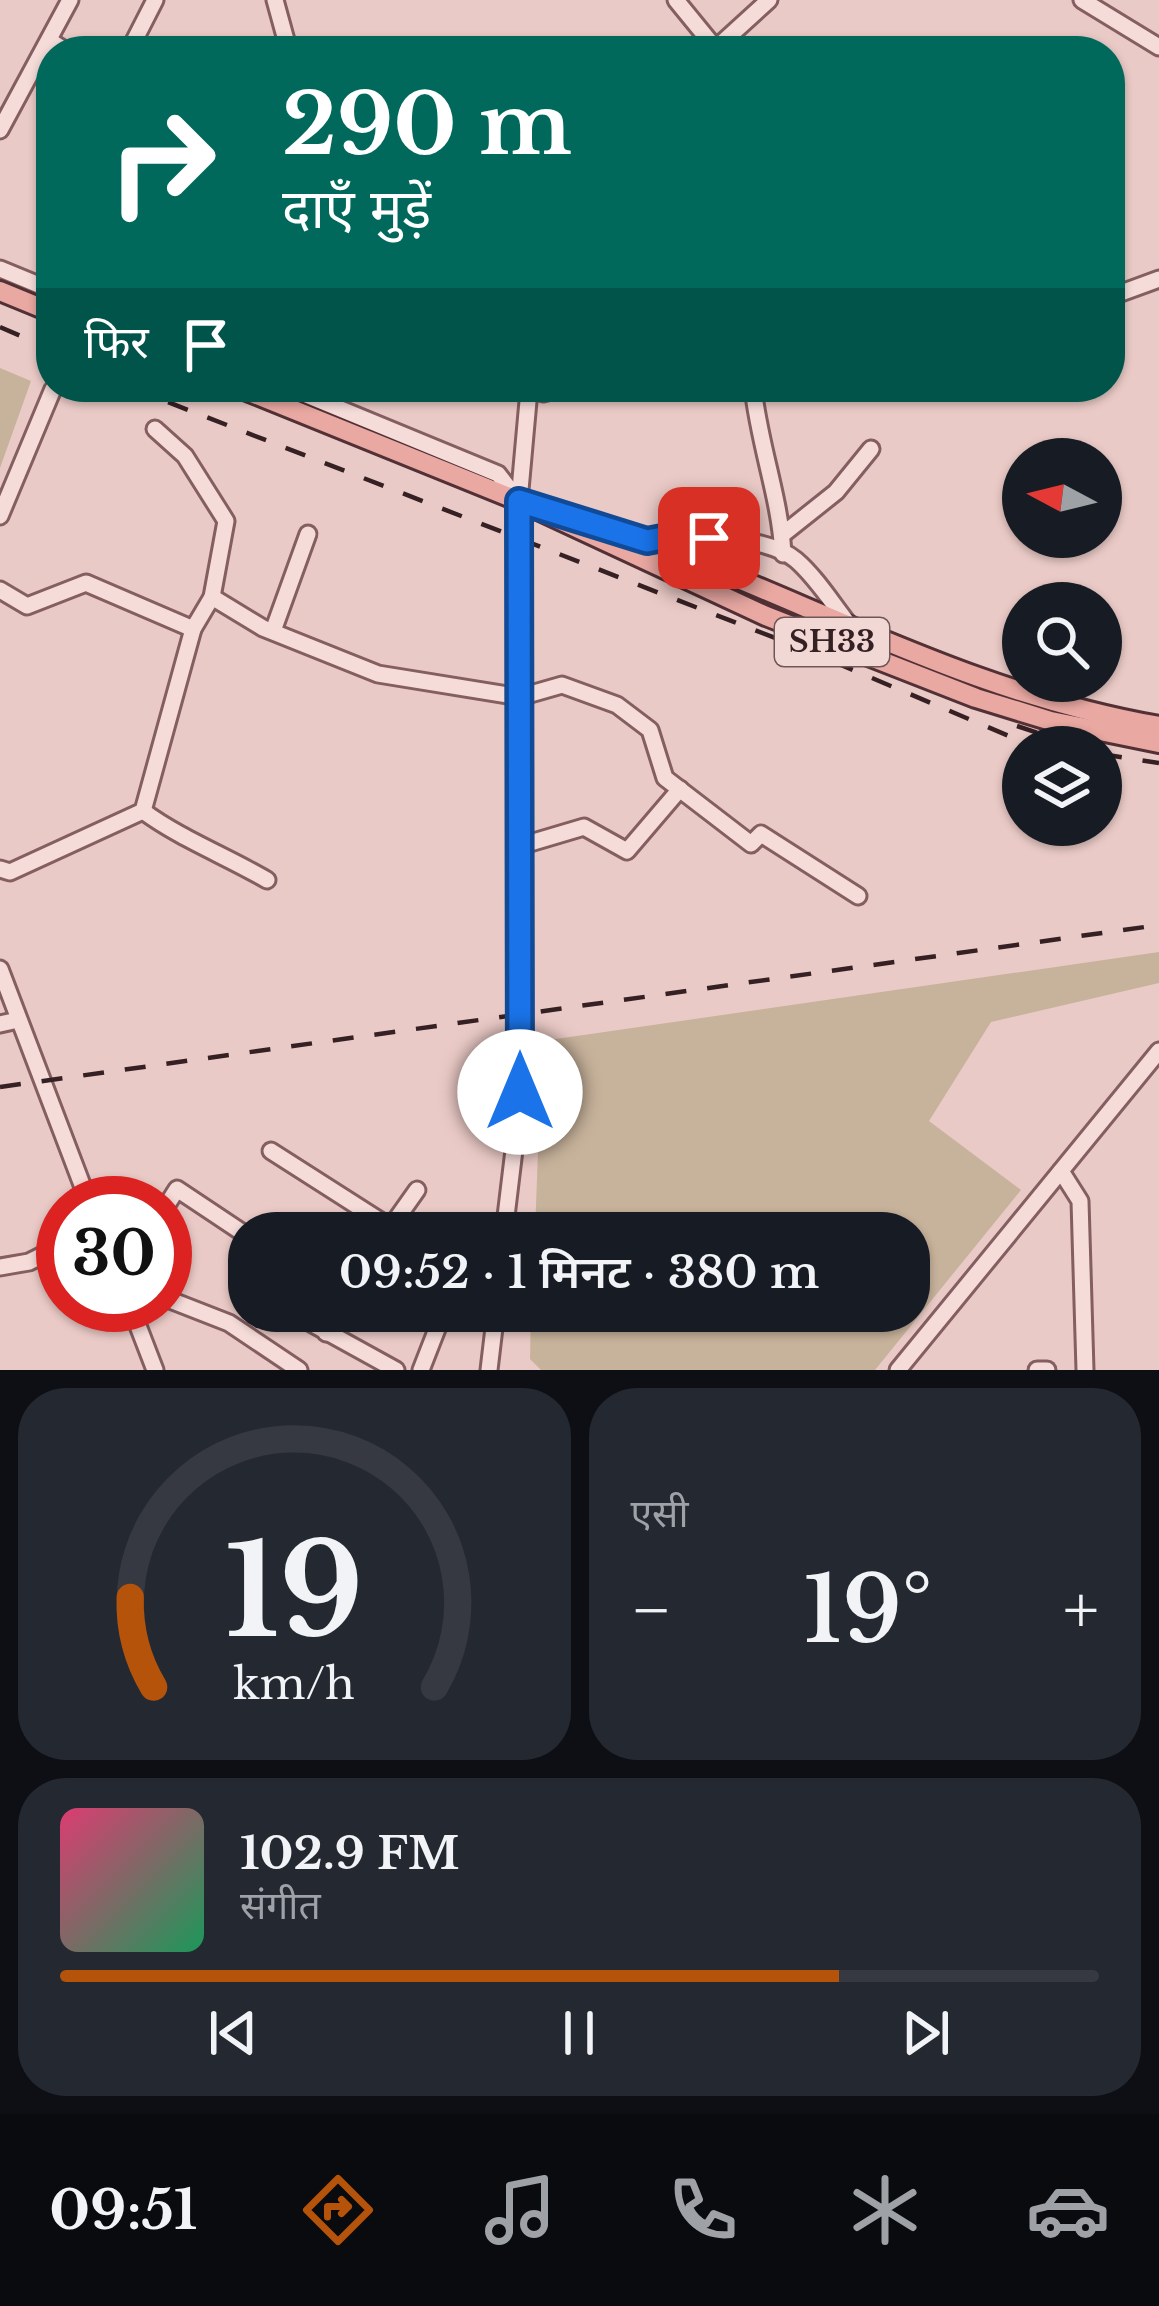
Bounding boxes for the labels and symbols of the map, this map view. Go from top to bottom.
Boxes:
north arrow [1002,438,1122,558]
pin [658,487,760,589]
road number: SH33 [775,618,889,666]
position arrow [457,1029,583,1155]
speed limit sign: 30 [36,1176,192,1332]

